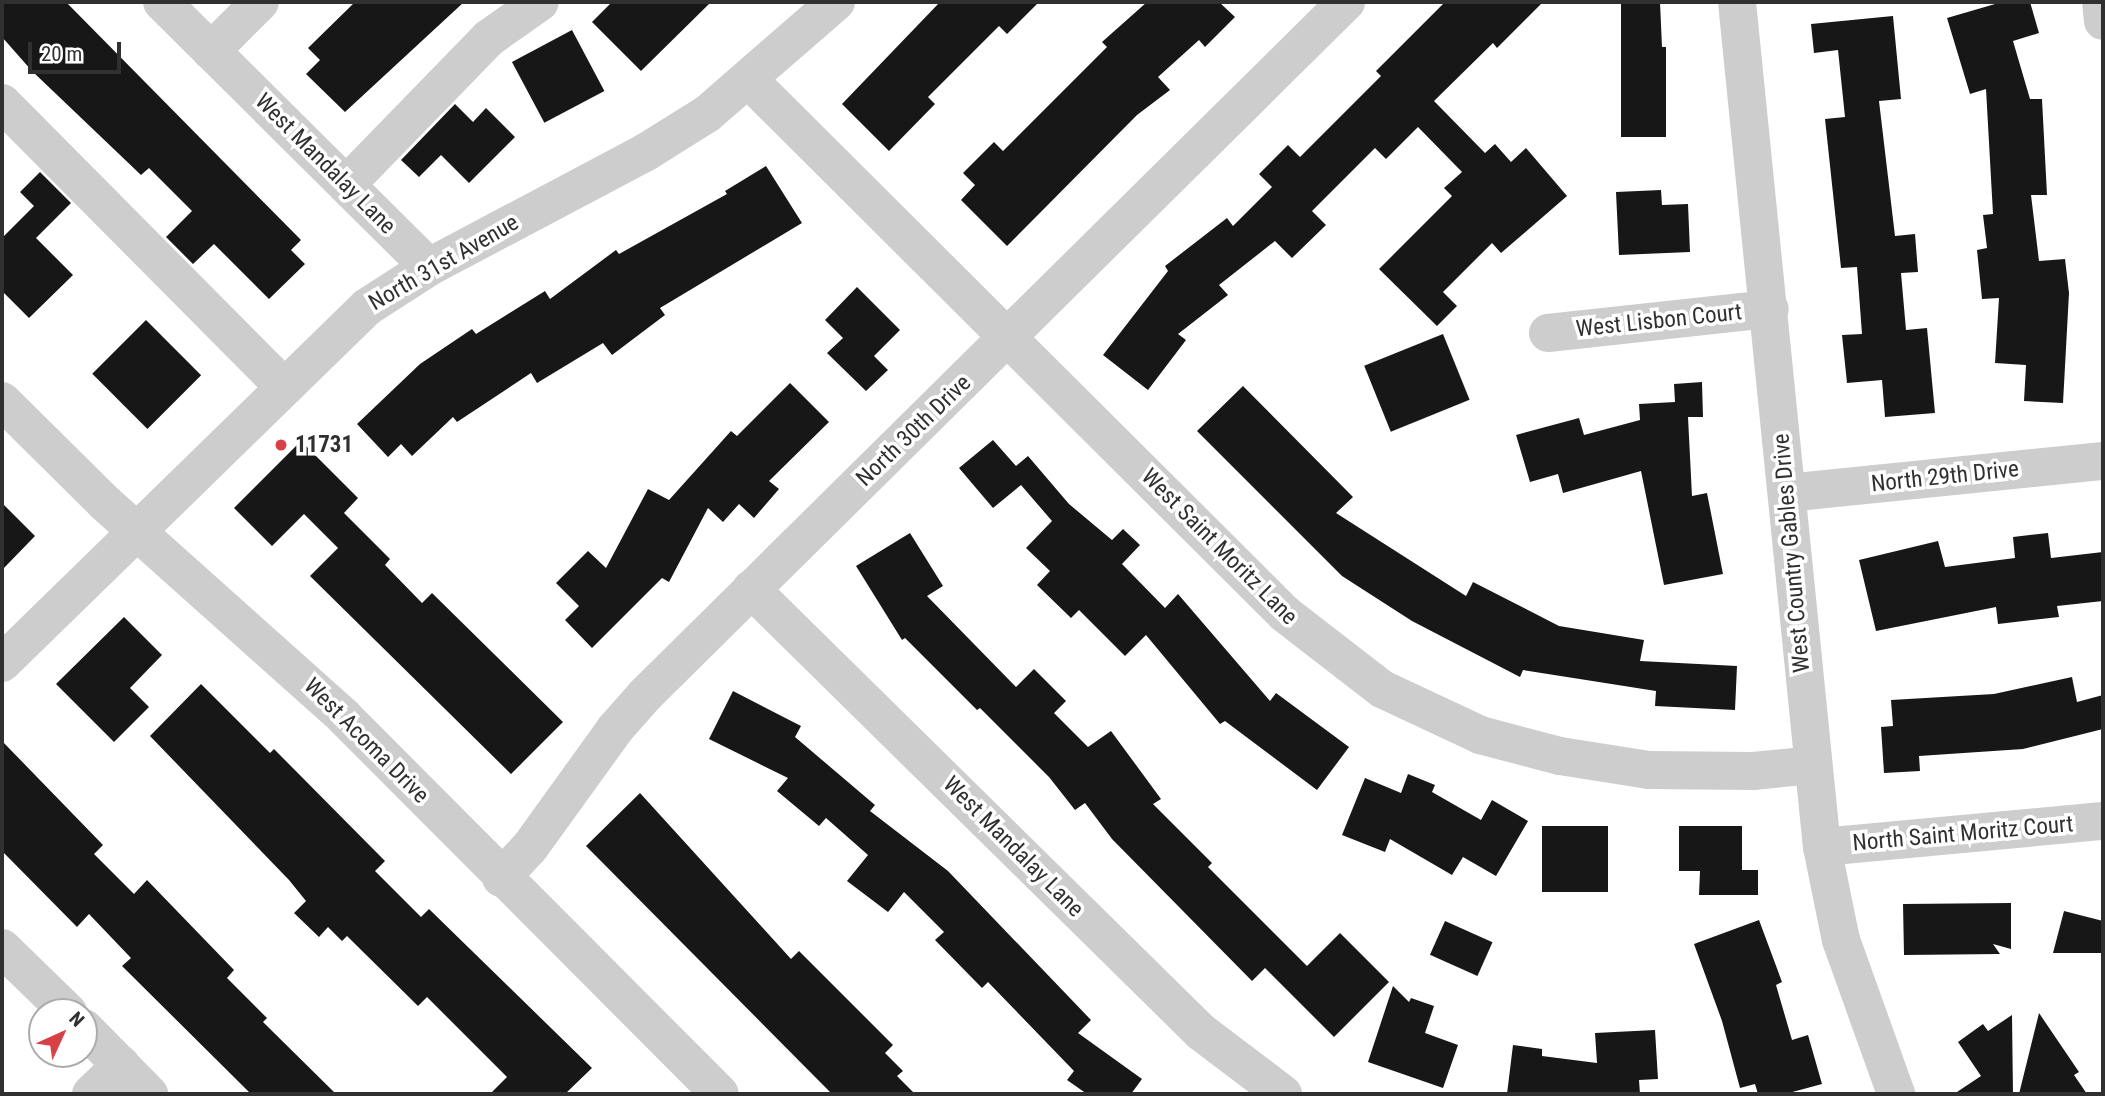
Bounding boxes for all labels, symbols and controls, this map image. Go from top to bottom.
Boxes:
scale bar [32,28,124,72]
text: 20 m [41,42,82,66]
street label: West Mandalay Lane [249,88,401,240]
street label: North 31st Avenue [364,209,524,317]
street label: West Lisbon Court [1575,299,1743,343]
street label: North 30th Drive [851,370,977,492]
place label: 11731 [295,431,353,459]
street label: West Country Gables Drive [1768,432,1816,674]
marker: 11731 [273,437,289,453]
street label: North 29th Drive [1870,456,2020,498]
street label: West Saint Moritz Lane [1135,463,1303,631]
street label: West Acoma Drive [298,673,434,809]
street label: West Mandalay Lane [937,771,1089,923]
street label: North Saint Moritz Court [1851,811,2075,857]
north arrow [28,998,98,1068]
text: N [65,1007,89,1031]

